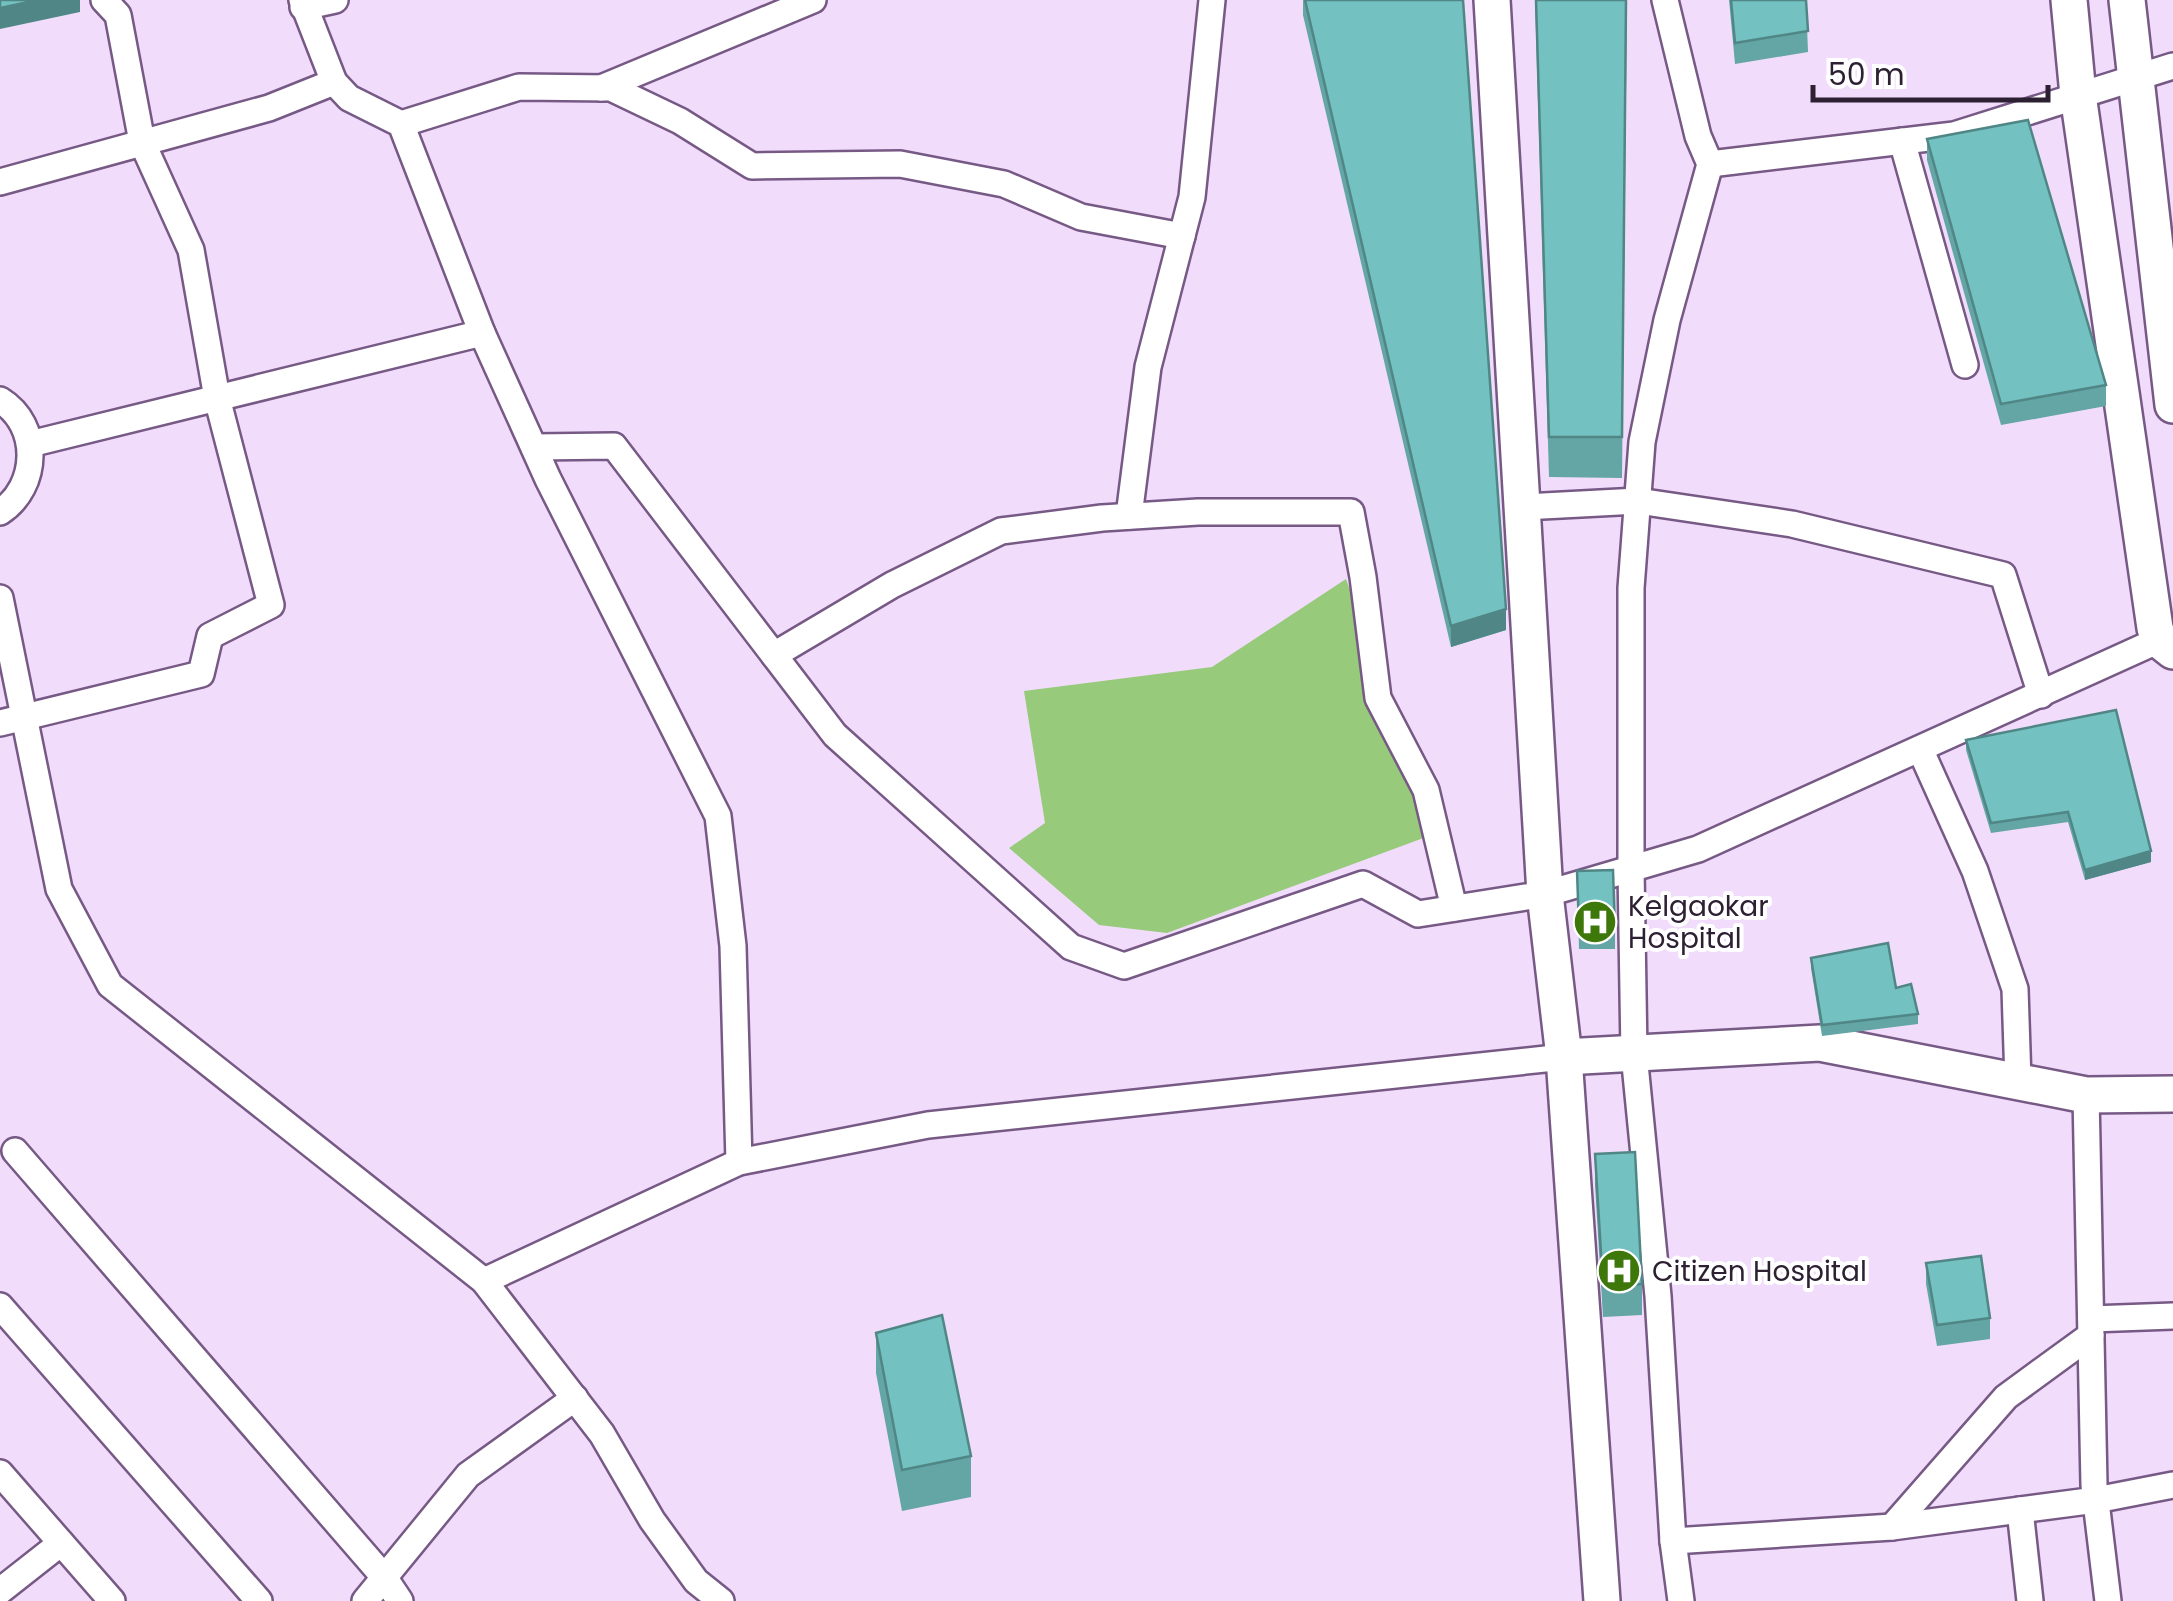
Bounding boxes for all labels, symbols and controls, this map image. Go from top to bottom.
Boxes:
scale bar [1813,40,2048,102]
text: 50 m [1828,53,1905,96]
place label: Kelgaokar Hospital [1628,887,1769,958]
hospital icon: Kelgaokar Hospital [1572,899,1618,945]
hospital icon: Citizen Hospital [1596,1248,1642,1294]
place label: Citizen Hospital [1652,1252,1867,1291]

